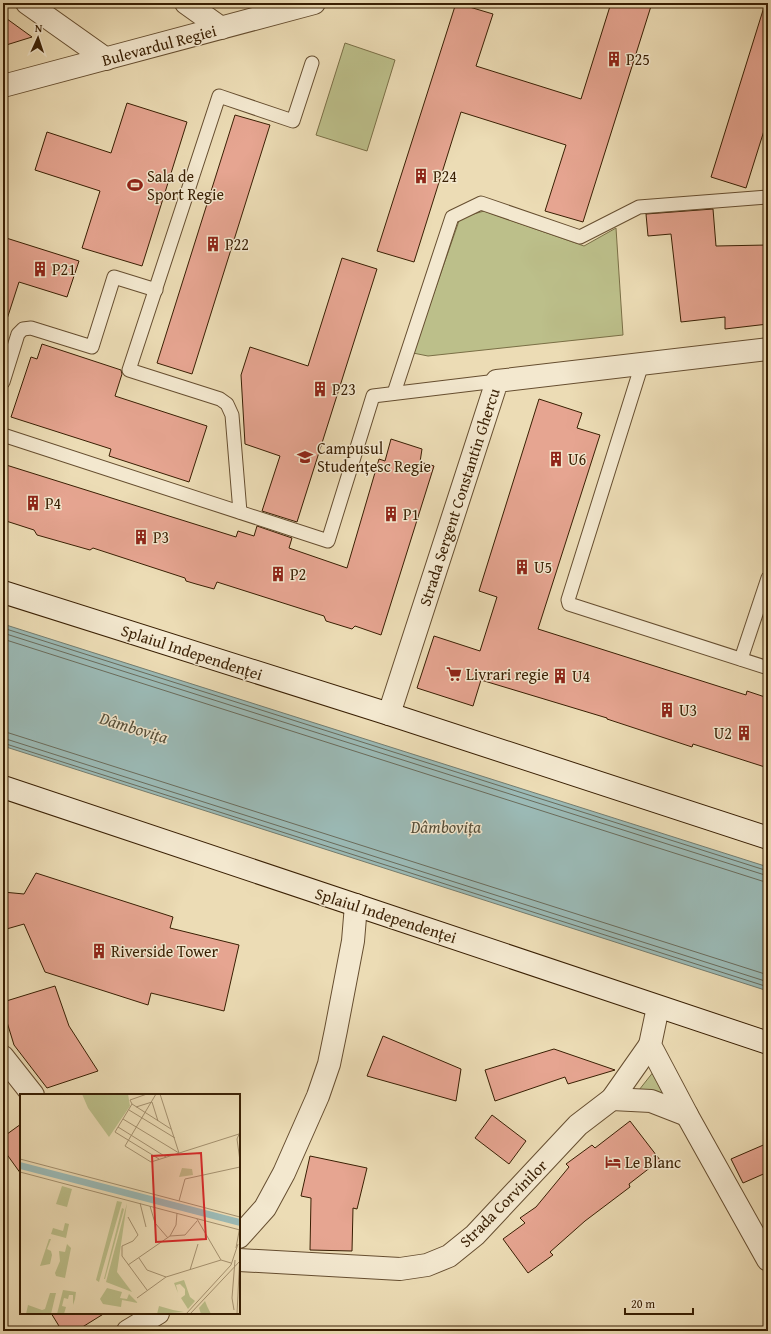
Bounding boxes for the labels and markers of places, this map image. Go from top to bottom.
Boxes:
place label: P25 [626,47,650,71]
building icon: P25 [605,50,623,68]
place label: Sala de Sport Regie [147,164,224,206]
place label: P24 [433,164,457,188]
building icon: P24 [412,167,430,185]
sports icon: Sala de Sport Regie [126,176,144,194]
place label: P22 [225,232,249,256]
building icon: P22 [204,235,222,253]
place label: P21 [52,257,76,281]
building icon: P21 [31,260,49,278]
place label: P23 [332,377,356,401]
building icon: P23 [311,380,329,398]
place label: Campusul Studențesc Regie [317,436,431,478]
place label: U6 [568,447,587,471]
school or university icon: Campusul Studențesc Regie [296,448,314,466]
building icon: U6 [547,450,565,468]
place label: P4 [45,491,62,515]
building icon: P4 [24,494,42,512]
place label: P1 [403,502,419,526]
building icon: P1 [382,505,400,523]
place label: P3 [153,525,169,549]
building icon: P3 [132,528,150,546]
place label: U5 [534,555,552,579]
building icon: U5 [513,558,531,576]
place label: P2 [290,562,306,586]
building icon: P2 [269,565,287,583]
place label: Livrari regie [466,662,549,686]
place label: U4 [572,664,591,688]
supermarket icon: Livrari regie [445,665,463,683]
building icon: U4 [551,667,569,685]
place label: U3 [679,698,697,722]
building icon: U3 [658,701,676,719]
place label: U2 [714,721,732,745]
building icon: U2 [735,724,753,742]
place label: Riverside Tower [111,939,219,963]
building icon: Riverside Tower [90,942,108,960]
place label: Le Blanc [625,1150,681,1174]
hotel icon: Le Blanc [604,1153,622,1171]

